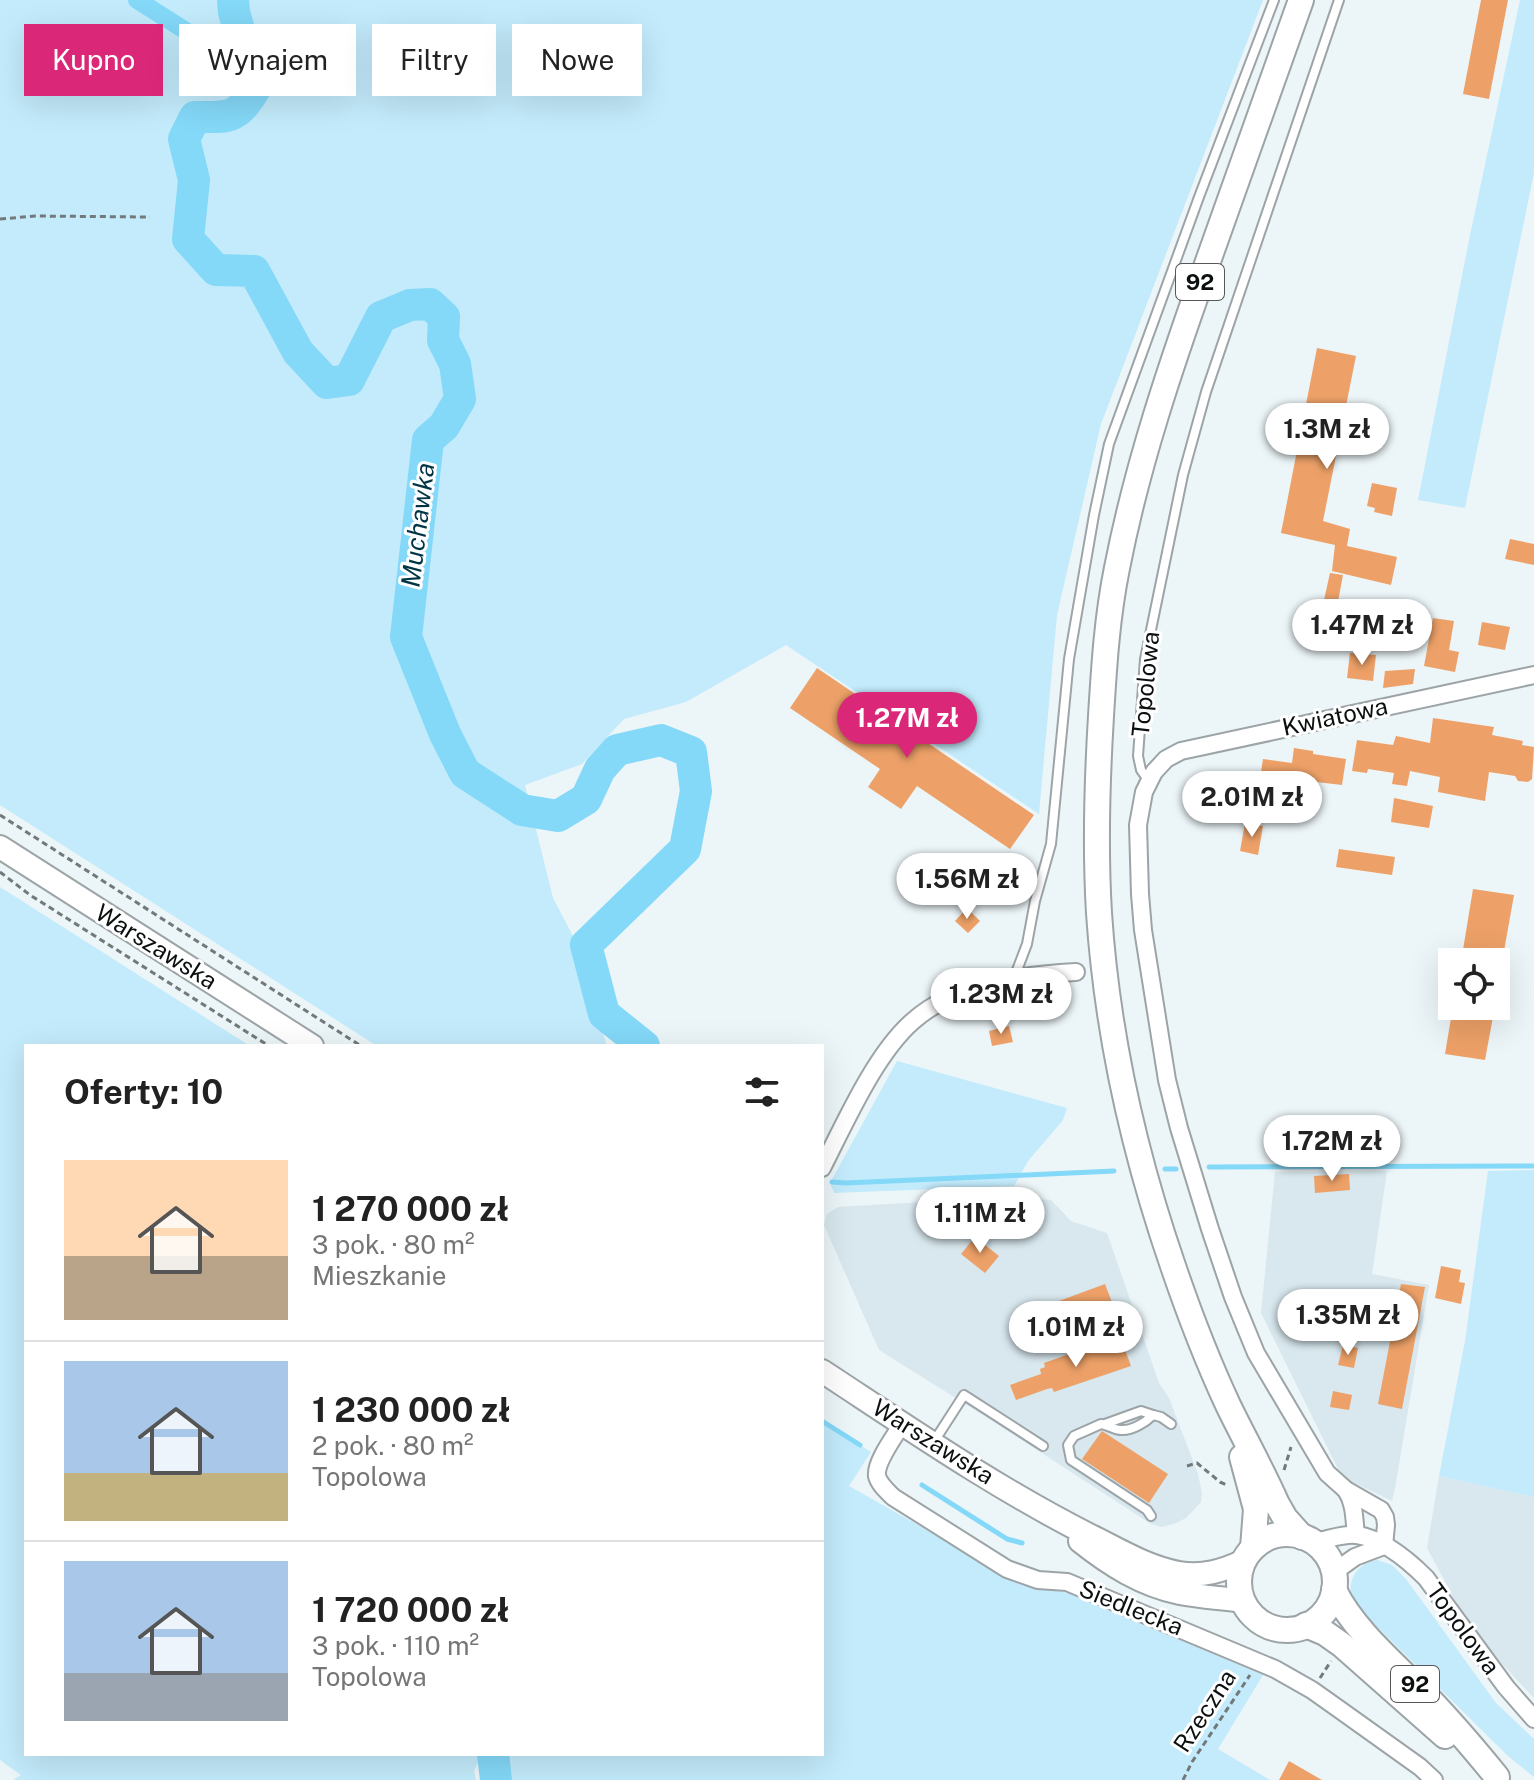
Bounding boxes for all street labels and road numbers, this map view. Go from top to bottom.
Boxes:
road number: 92 [1176,264,1224,300]
street label: Topolowa [1126,630,1164,738]
street label: Kwiatowa [1280,691,1390,741]
street label: Warszawska [91,898,222,995]
street label: Warszawska [868,1393,999,1490]
street label: Siedlecka [1075,1574,1187,1641]
street label: Topolowa [1421,1577,1506,1679]
street label: Rzeczna [1167,1664,1241,1757]
road number: 92 [1391,1666,1439,1702]

